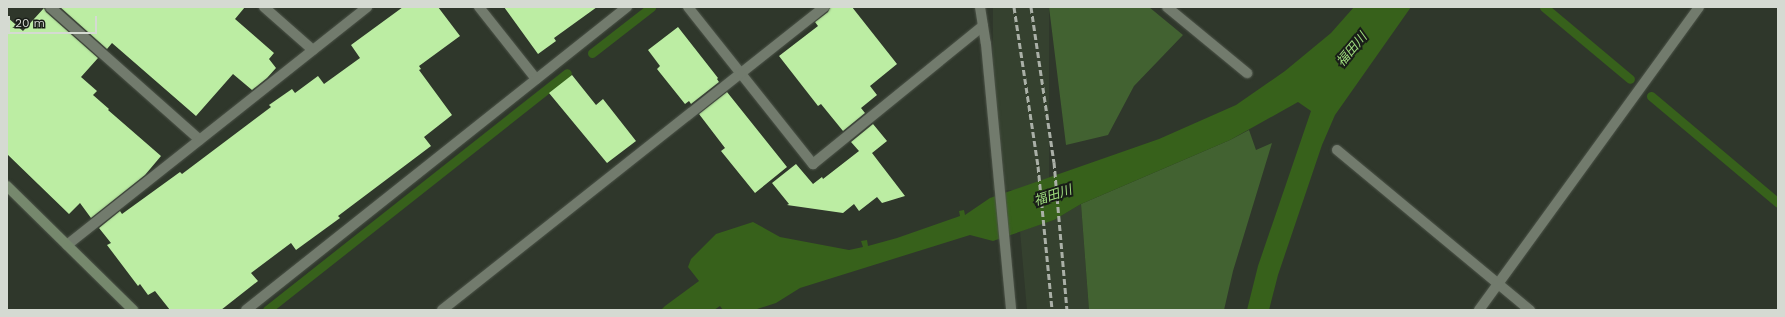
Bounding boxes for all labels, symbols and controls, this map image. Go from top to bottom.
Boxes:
scale bar [10,8,99,34]
text: 20 m [15,16,45,30]
water label: 福田川 [1333,30,1371,70]
water label: 福田川 [1032,183,1074,209]

